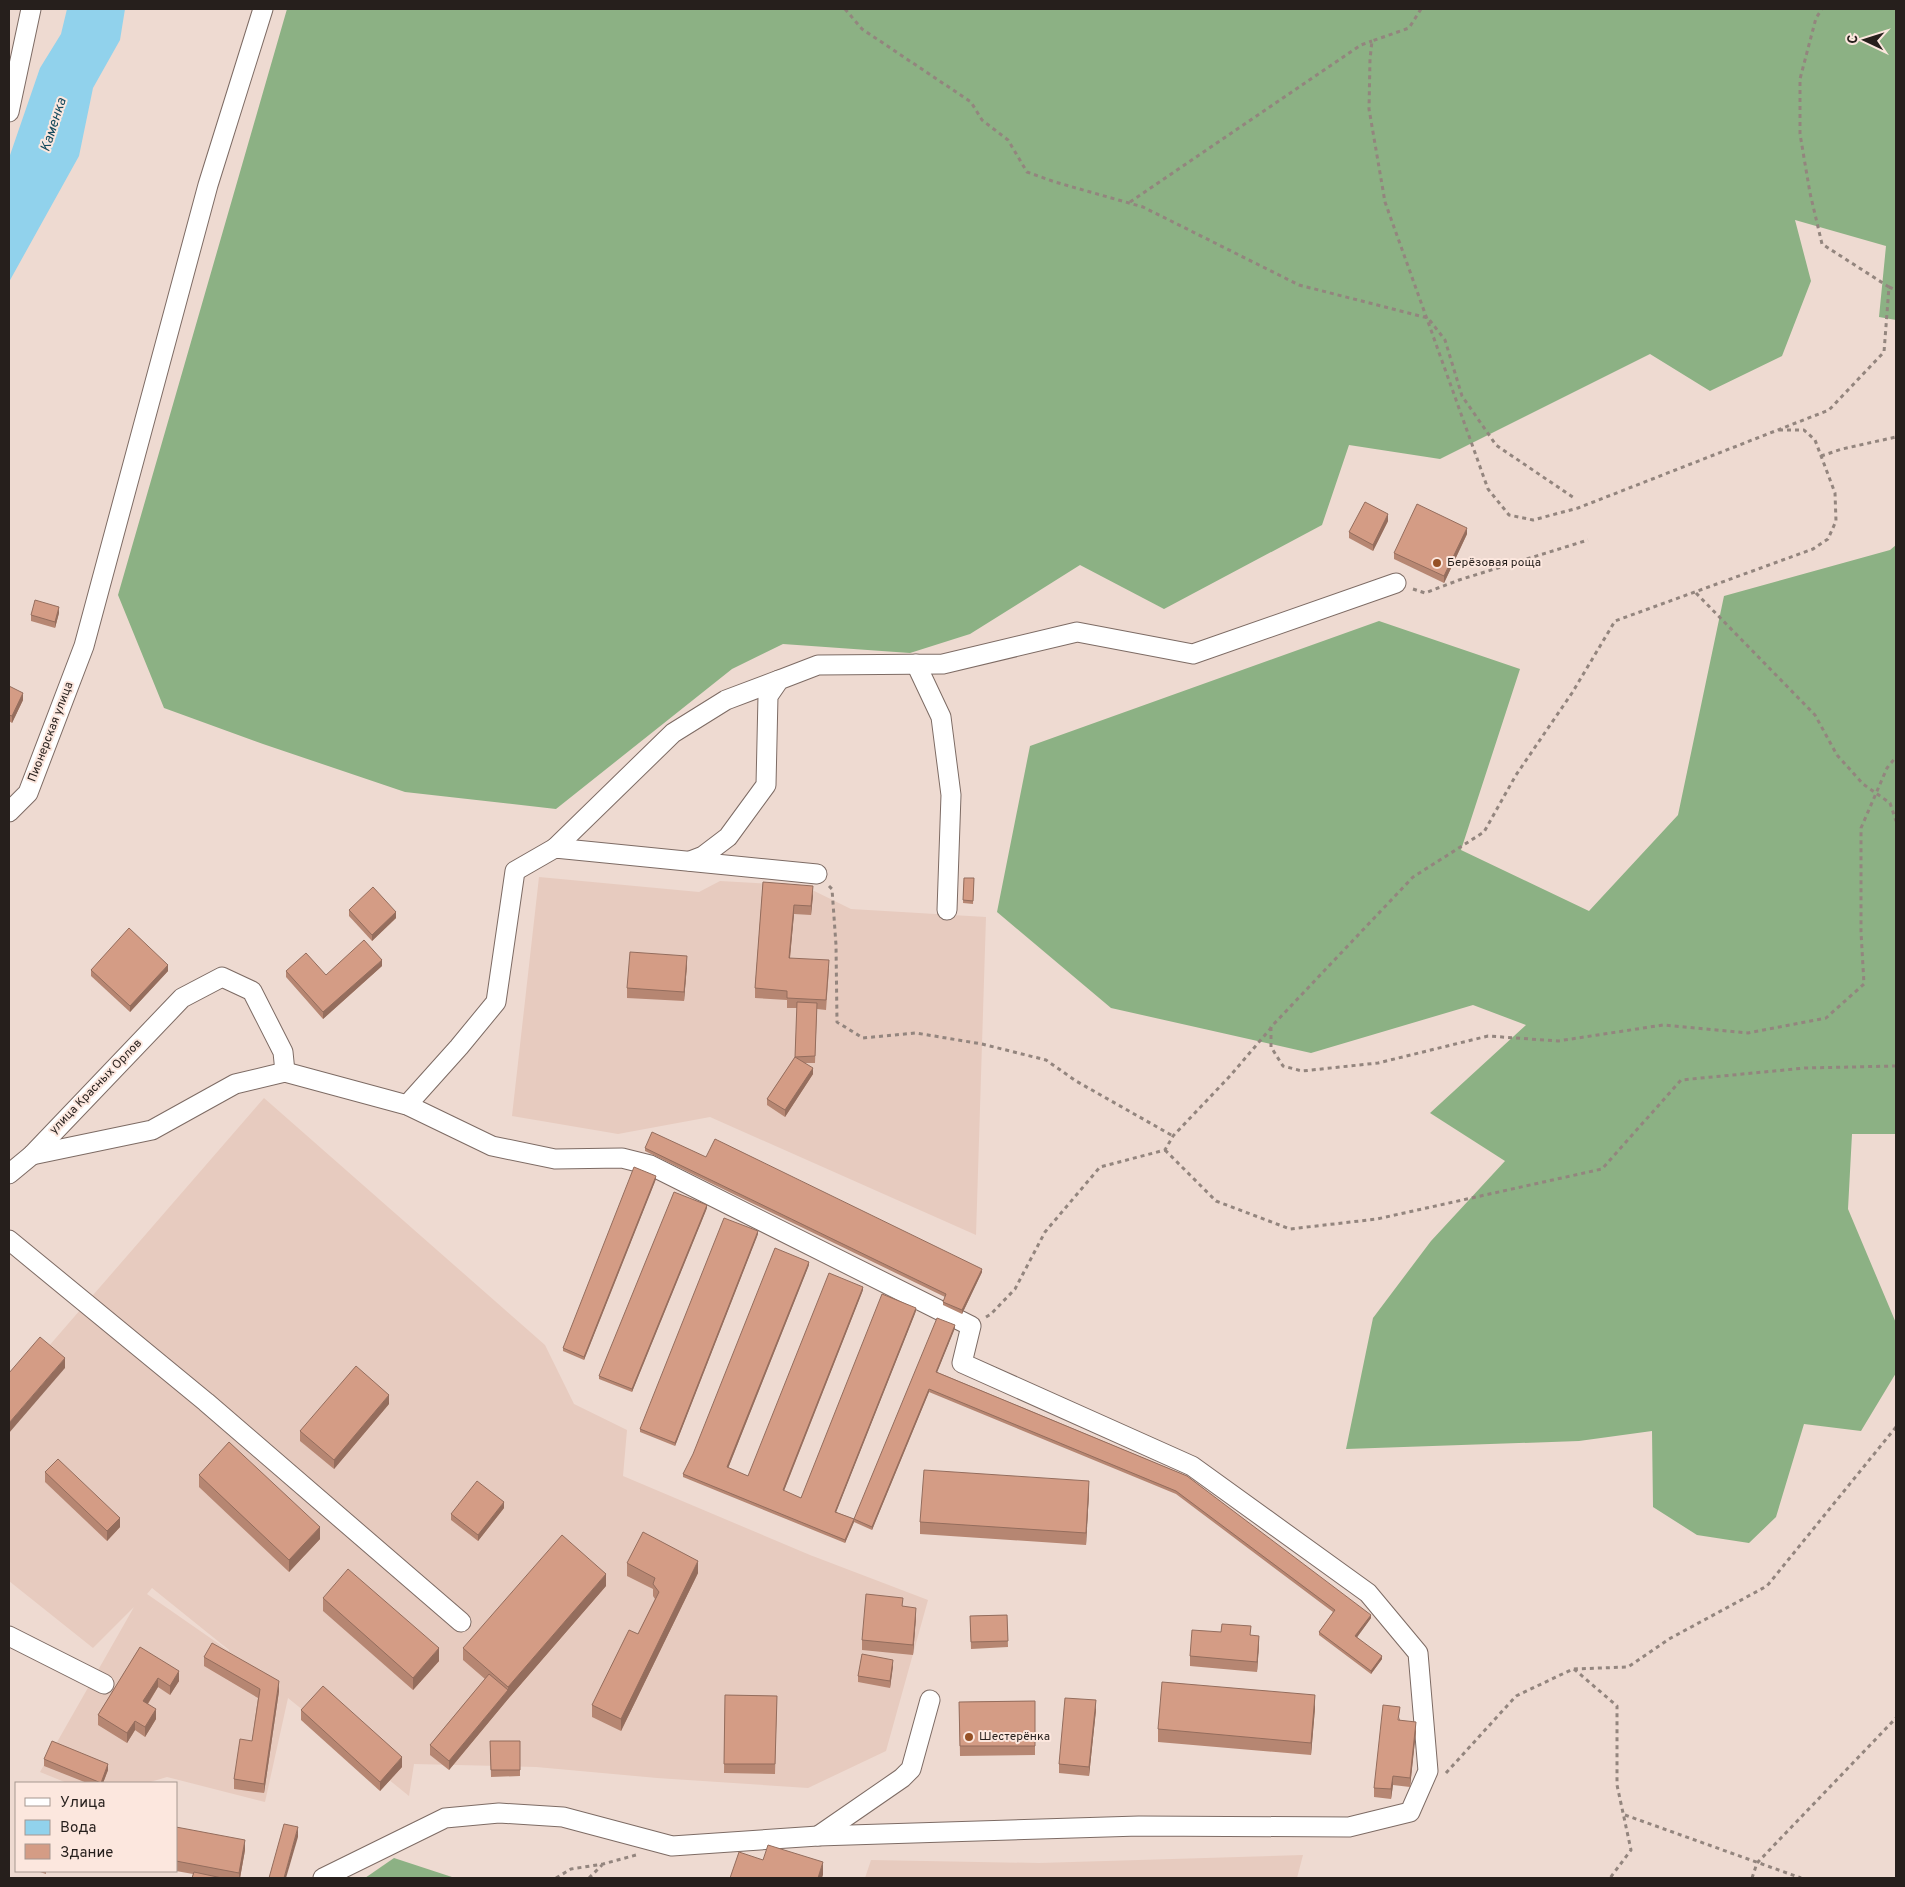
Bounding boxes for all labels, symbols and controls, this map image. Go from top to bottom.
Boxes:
north arrow [1840,15,1890,65]
text: С [1845,34,1862,44]
water label: Каменка [37,95,71,154]
place label: Берёзовая роща [1447,555,1541,571]
marker: Берёзовая роща [1431,557,1443,569]
street label: Пионерская улица [25,680,77,784]
street label: улица Красных Орлов [46,1036,146,1138]
place label: Шестерёнка [979,1729,1050,1745]
marker: Шестерёнка [963,1731,975,1743]
legend [15,1782,178,1872]
text: Улица [60,1794,105,1813]
text: Вода [60,1819,96,1838]
text: Здание [60,1844,113,1863]

